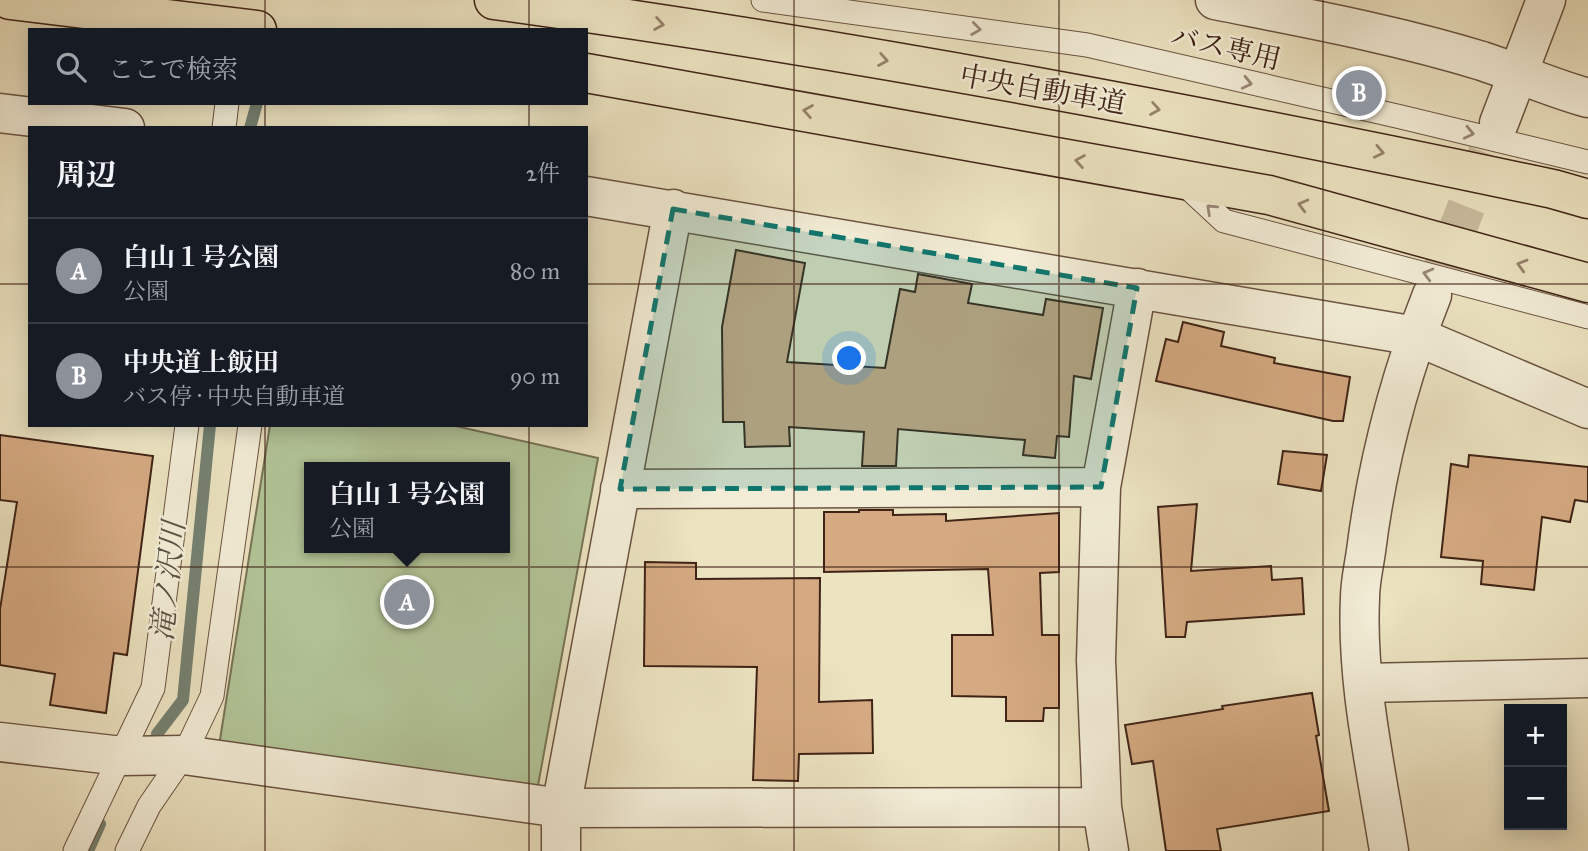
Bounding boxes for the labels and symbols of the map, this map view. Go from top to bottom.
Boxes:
one-way arrow [653,16,664,31]
street label: バス専用 [1167,18,1284,77]
one-way arrow [971,21,982,36]
one-way arrow [877,51,889,66]
street label: 中央自動車道 [957,58,1129,121]
pin: B [1336,67,1382,119]
one-way arrow [1241,75,1253,89]
one-way arrow [1149,101,1161,116]
one-way arrow [802,105,814,120]
one-way arrow [1463,125,1475,139]
one-way arrow [1373,144,1385,159]
one-way arrow [1074,154,1086,169]
one-way arrow [1297,198,1309,213]
one-way arrow [1206,205,1219,218]
one-way arrow [1516,259,1528,273]
one-way arrow [1422,268,1434,282]
your location [832,341,866,375]
water label: 滝ノ沢川 [144,516,192,643]
pin: A [384,576,430,628]

